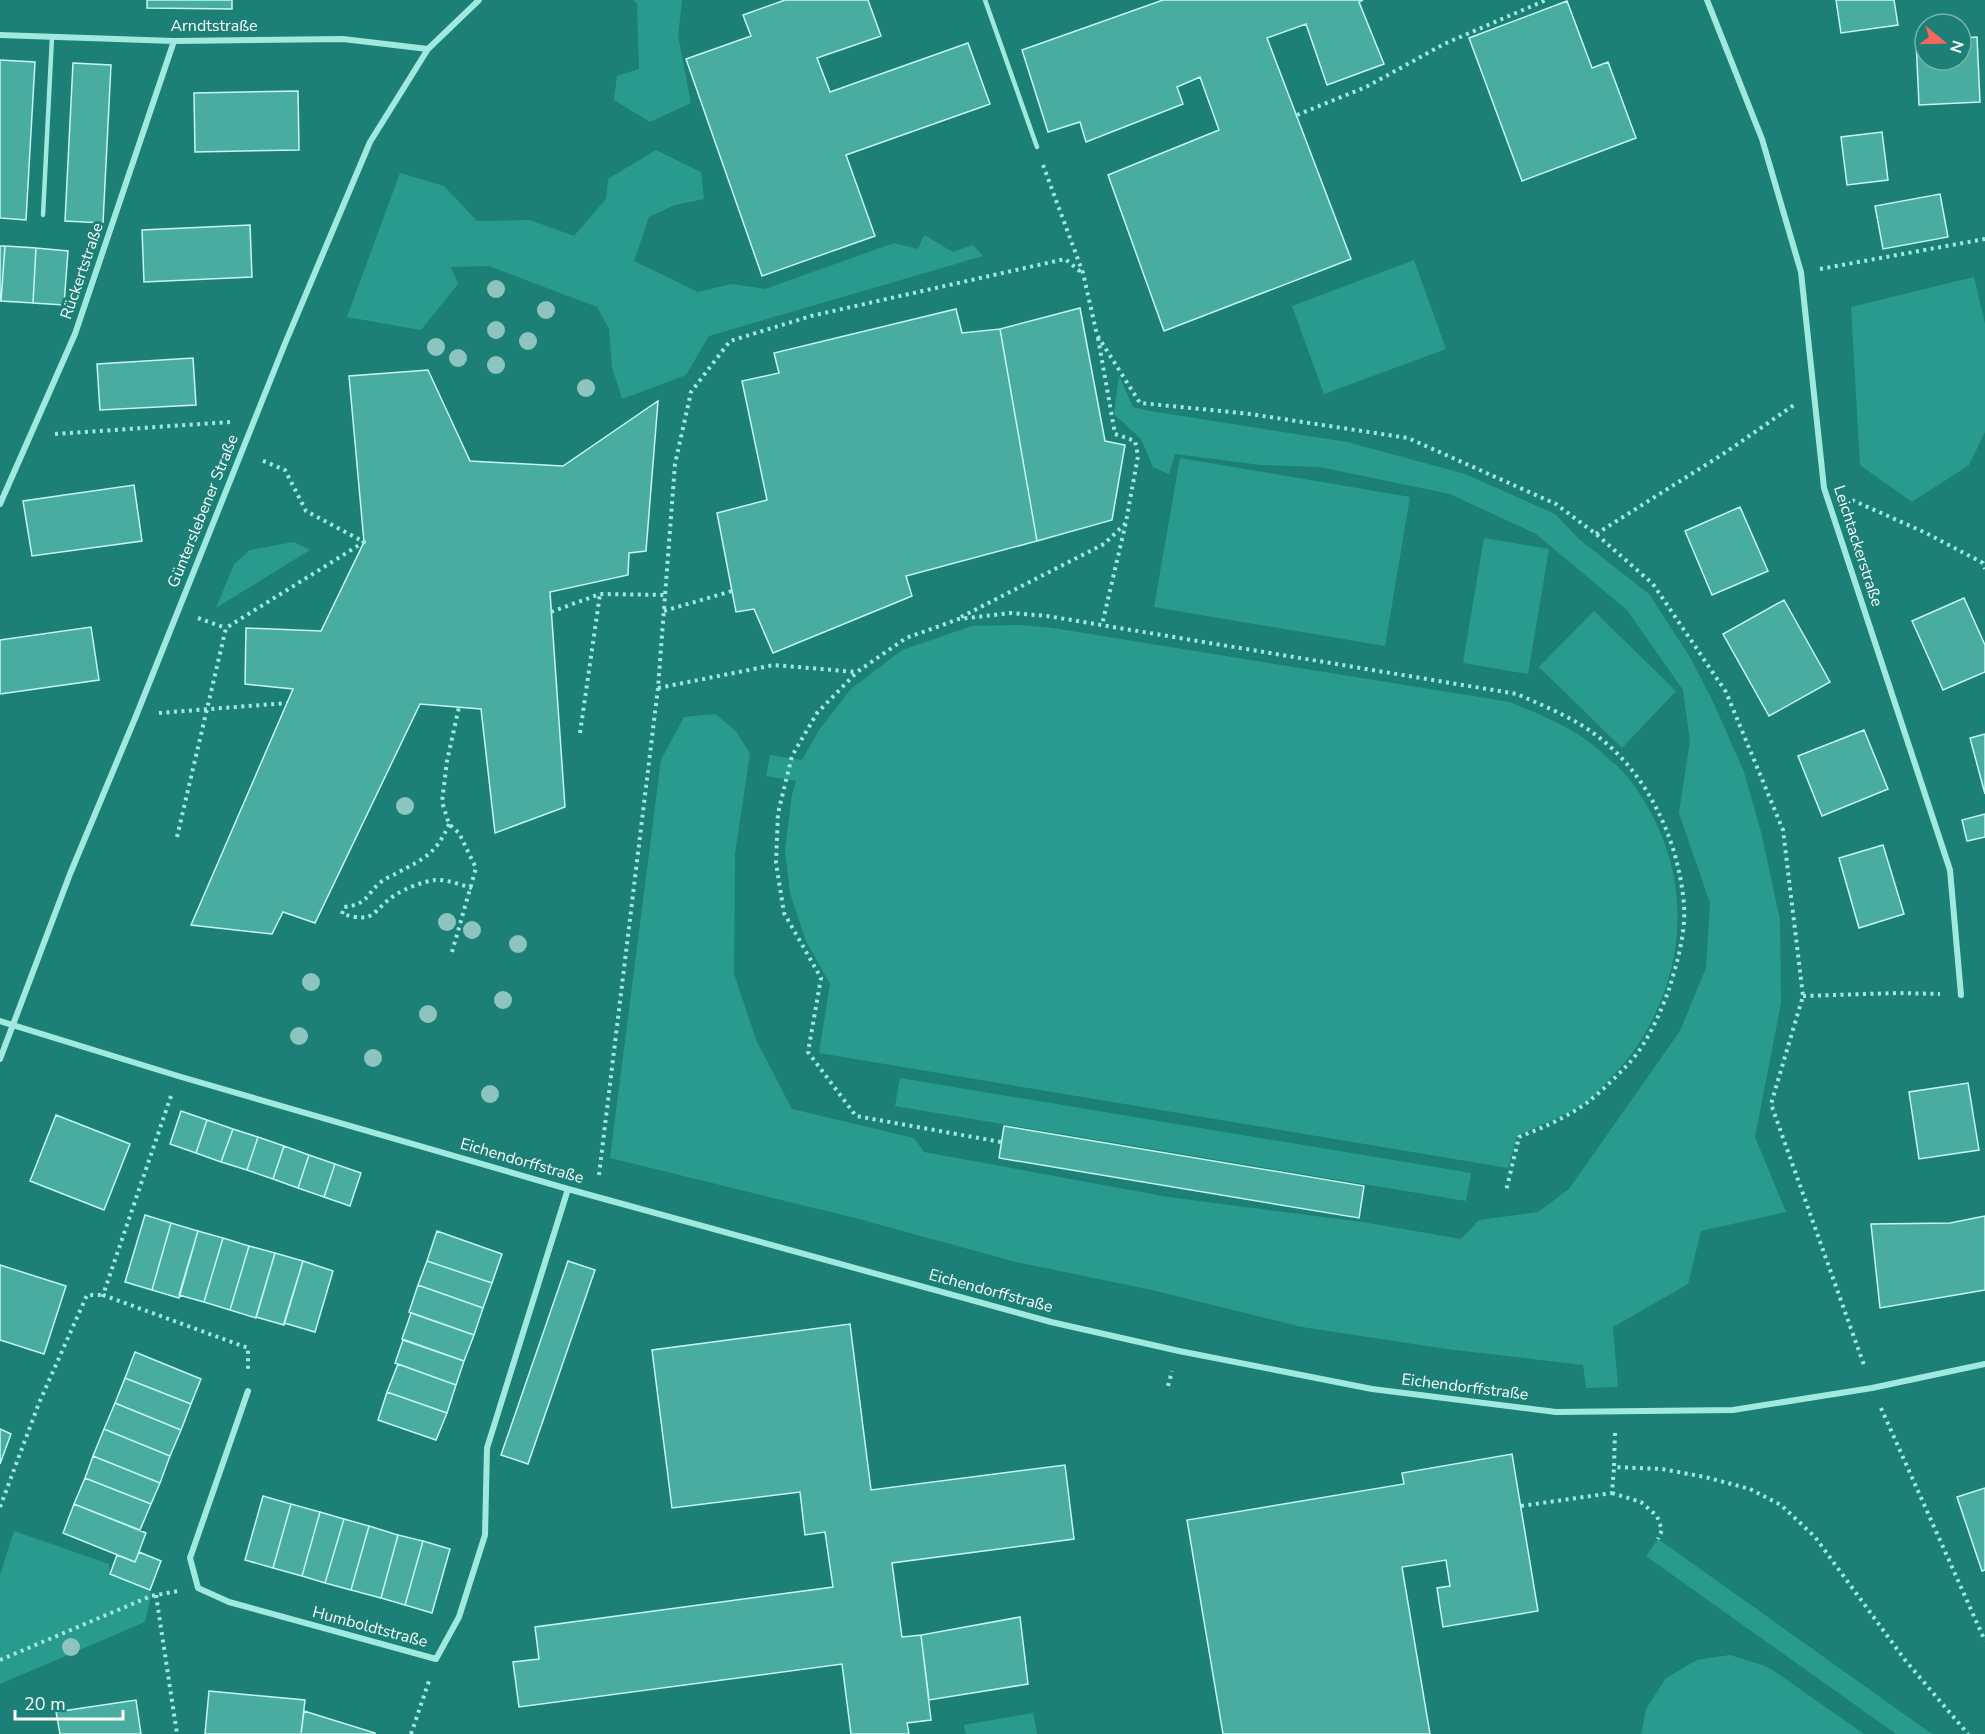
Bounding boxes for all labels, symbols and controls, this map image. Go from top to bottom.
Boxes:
north arrow [1913,12,1973,72]
street label: Arndtstraße [170,15,258,37]
text: N [1944,37,1969,56]
street label: Rückertstraße [55,220,109,322]
street label: Günterslebener Straße [162,431,244,591]
street label: Leichtackerstraße [1828,482,1888,610]
street label: Eichendorffstraße [458,1133,586,1189]
street label: Eichendorffstraße [927,1264,1055,1318]
street label: Eichendorffstraße [1400,1368,1530,1406]
street label: Humboldtstraße [310,1601,430,1653]
scale bar [15,1683,123,1721]
text: 20 m [24,1692,66,1716]

